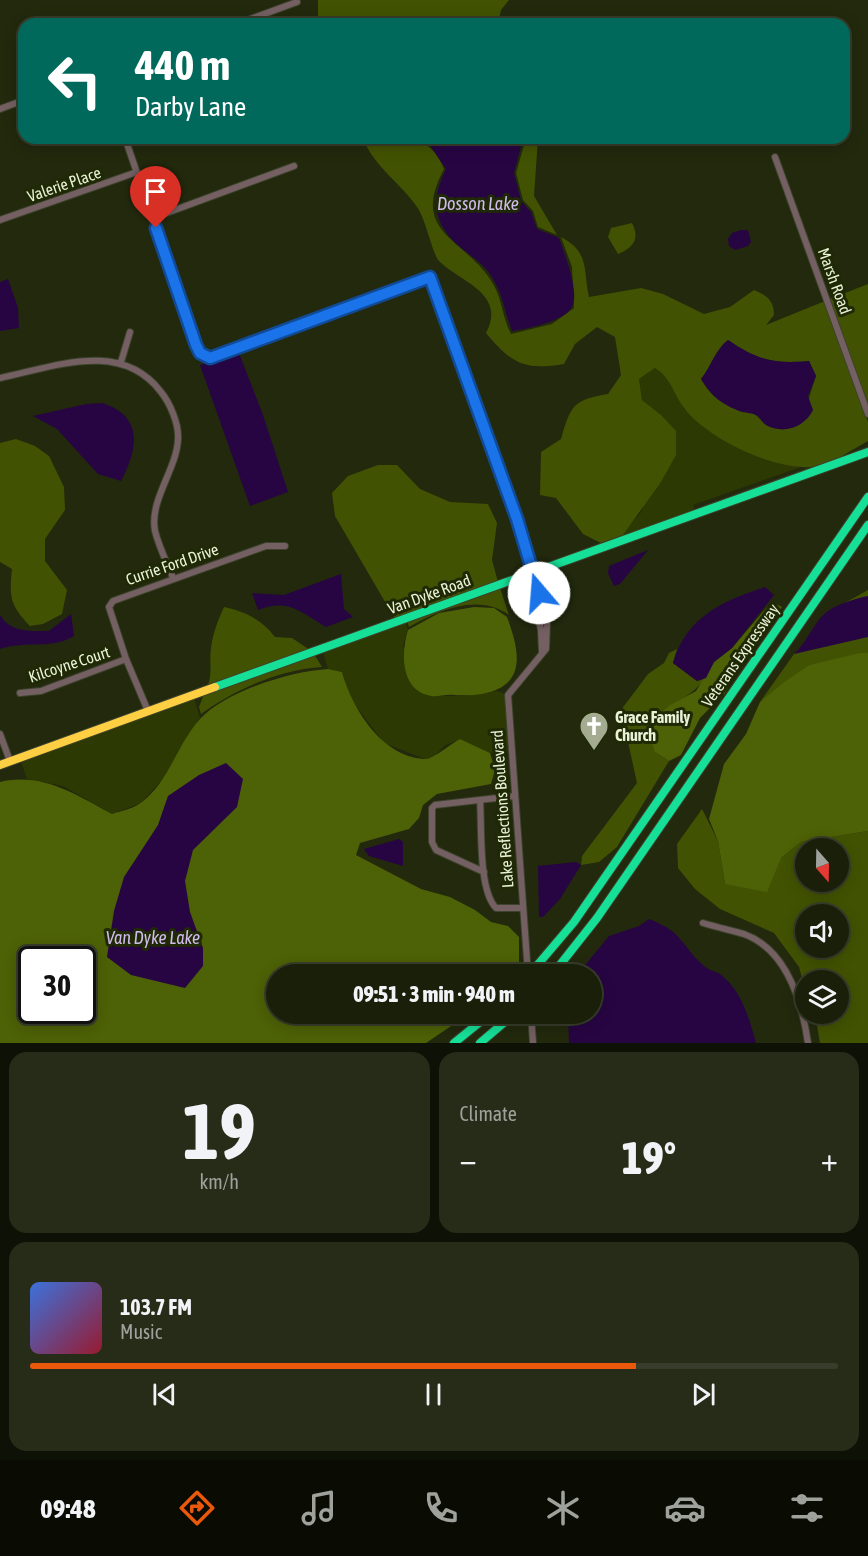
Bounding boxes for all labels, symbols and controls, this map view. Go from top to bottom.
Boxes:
text: 440 m [135,41,230,89]
icon: left [36,42,114,120]
text: Darby Lane [135,91,246,122]
street label: Valerie Place [25,163,103,205]
pin [130,166,181,228]
icon: arrive [139,175,172,208]
water label: Dosson Lake [437,193,519,214]
street label: Marsh Road [815,245,855,317]
street label: Currie Ford Drive [123,540,221,588]
position arrow [507,561,571,625]
street label: Van Dyke Road [385,571,473,618]
street label: Veterans Expressway [698,600,783,710]
street label: Kilcoyne Court [26,642,113,687]
place label: Grace Family Church [615,708,691,744]
church icon: Grace Family Church [578,710,610,752]
street label: Lake Reflections Boulevard [488,729,516,889]
north arrow [795,838,849,892]
map controls [795,838,849,1024]
button: sound [795,904,849,958]
water label: Van Dyke Lake [106,927,200,948]
speed limit sign: 30 [18,946,96,1024]
button: layers [795,970,849,1024]
text: 09:51 · 3 min · 940 m [353,981,515,1007]
text: 19 [183,1086,256,1176]
text: Climate [460,1102,517,1125]
text: 19° [621,1132,676,1184]
text: − [460,1140,477,1178]
text: + [821,1140,838,1178]
text: km/h [199,1170,239,1193]
text: 103.7 FM [120,1294,192,1320]
text: Music [120,1320,162,1343]
icon: previous [148,1378,181,1411]
icon: pause [417,1378,450,1411]
icon: next [687,1378,720,1411]
icon: directions [176,1487,218,1529]
icon: music [298,1487,340,1529]
icon: phone [420,1487,462,1529]
icon: climate [542,1487,584,1529]
icon: car [664,1487,706,1529]
icon: filters [786,1487,828,1529]
text: 09:48 [40,1493,96,1524]

